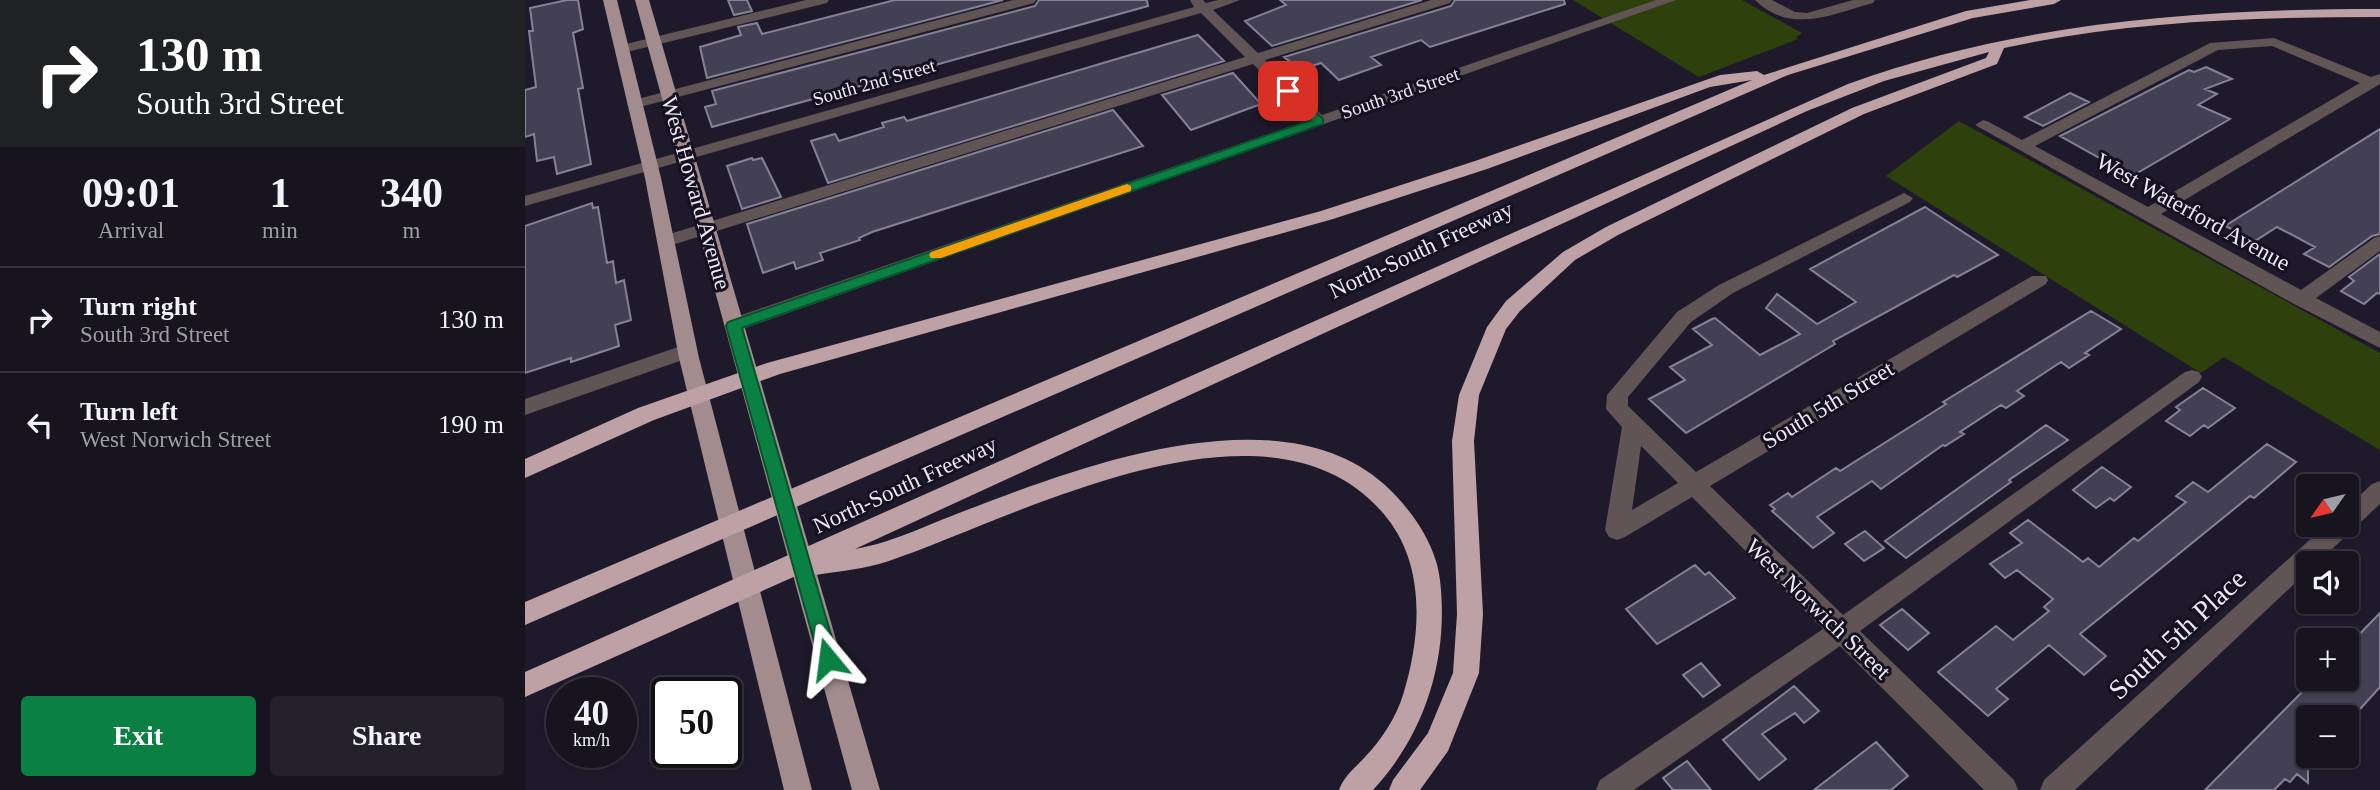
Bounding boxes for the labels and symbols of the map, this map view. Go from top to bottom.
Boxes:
street label: South 2nd Street [810,54,938,110]
pin [1258,61,1318,121]
street label: South 3rd Street [1338,63,1462,123]
street label: West Howard Avenue [656,94,736,292]
street label: West Waterford Avenue [2092,148,2294,276]
street label: North-South Freeway [1325,196,1517,304]
street label: South 5th Street [1758,356,1898,454]
street label: North-South Freeway [809,431,1001,539]
north arrow [2296,474,2359,537]
street label: West Norwich Street [1741,534,1896,685]
street label: South 5th Place [2102,563,2252,705]
position arrow [791,622,865,696]
speed limit sign: 50 [651,677,742,768]

